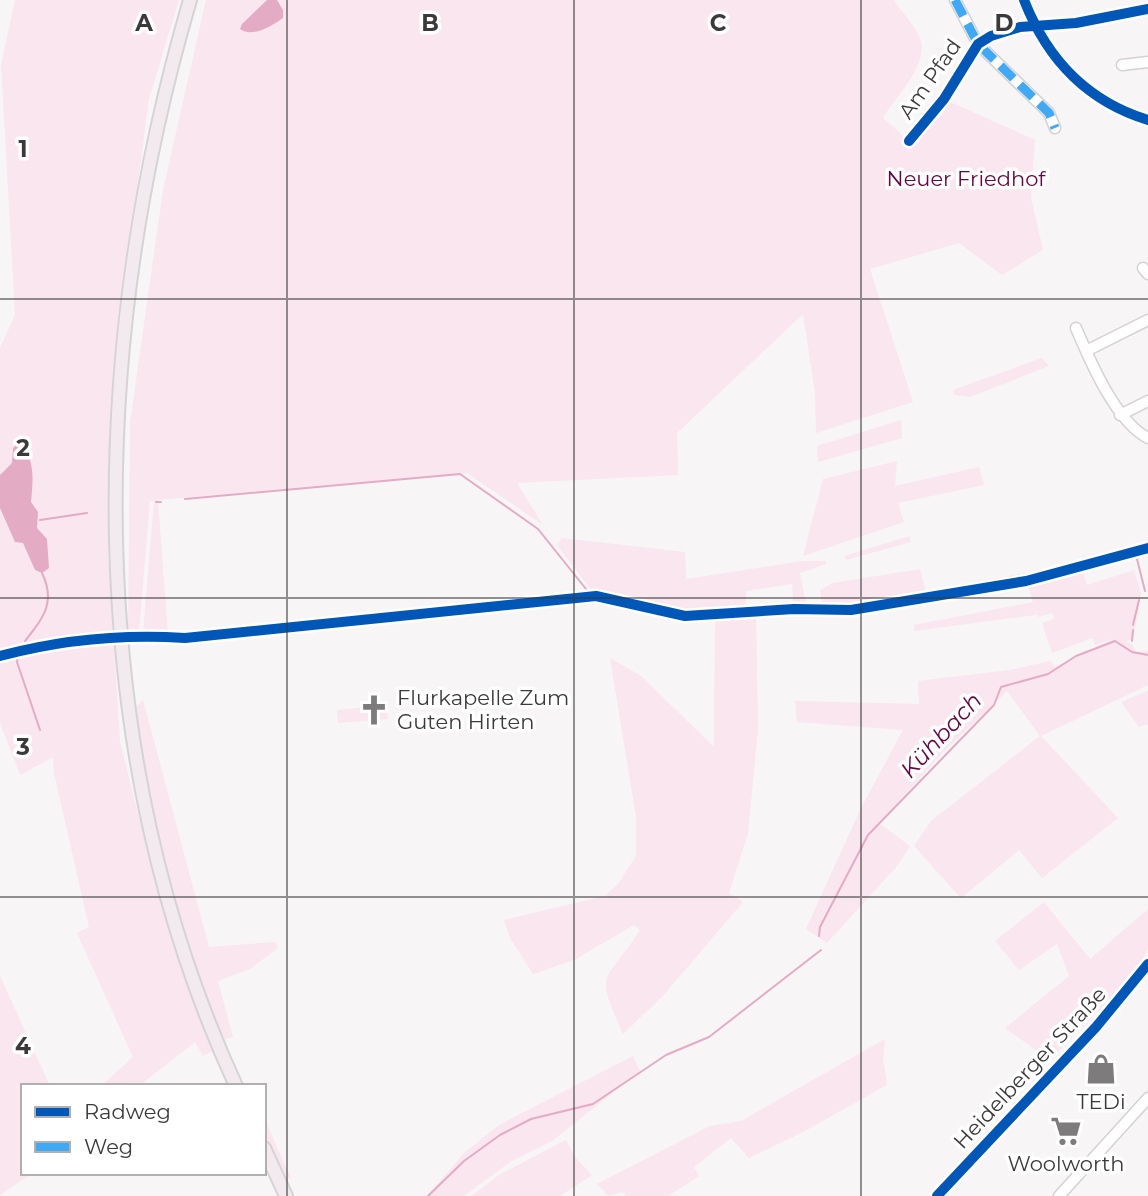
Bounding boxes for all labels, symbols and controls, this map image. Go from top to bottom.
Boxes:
text: A [134,9,153,37]
text: B [421,9,439,37]
text: C [710,9,727,37]
text: D [995,9,1014,37]
street label: Am Pfad [893,34,966,123]
text: 1 [18,135,28,163]
park label: Neuer Friedhof [887,166,1046,191]
text: 2 [16,434,30,462]
place label: Flurkapelle Zum Guten Hirten [397,685,569,734]
water label: Kühbach [894,687,988,783]
church icon: Flurkapelle Zum Guten Hirten [357,693,391,727]
text: 3 [15,733,30,761]
street label: Heidelberger Straße [948,982,1111,1154]
text: 4 [15,1032,31,1060]
shop icon: TEDi [1084,1052,1118,1086]
legend [21,1084,266,1175]
place label: TEDi [1076,1089,1126,1114]
text: Radweg [84,1099,171,1124]
supermarket icon: Woolworth [1049,1114,1083,1148]
text: Weg [84,1134,133,1159]
place label: Woolworth [1008,1151,1124,1176]

